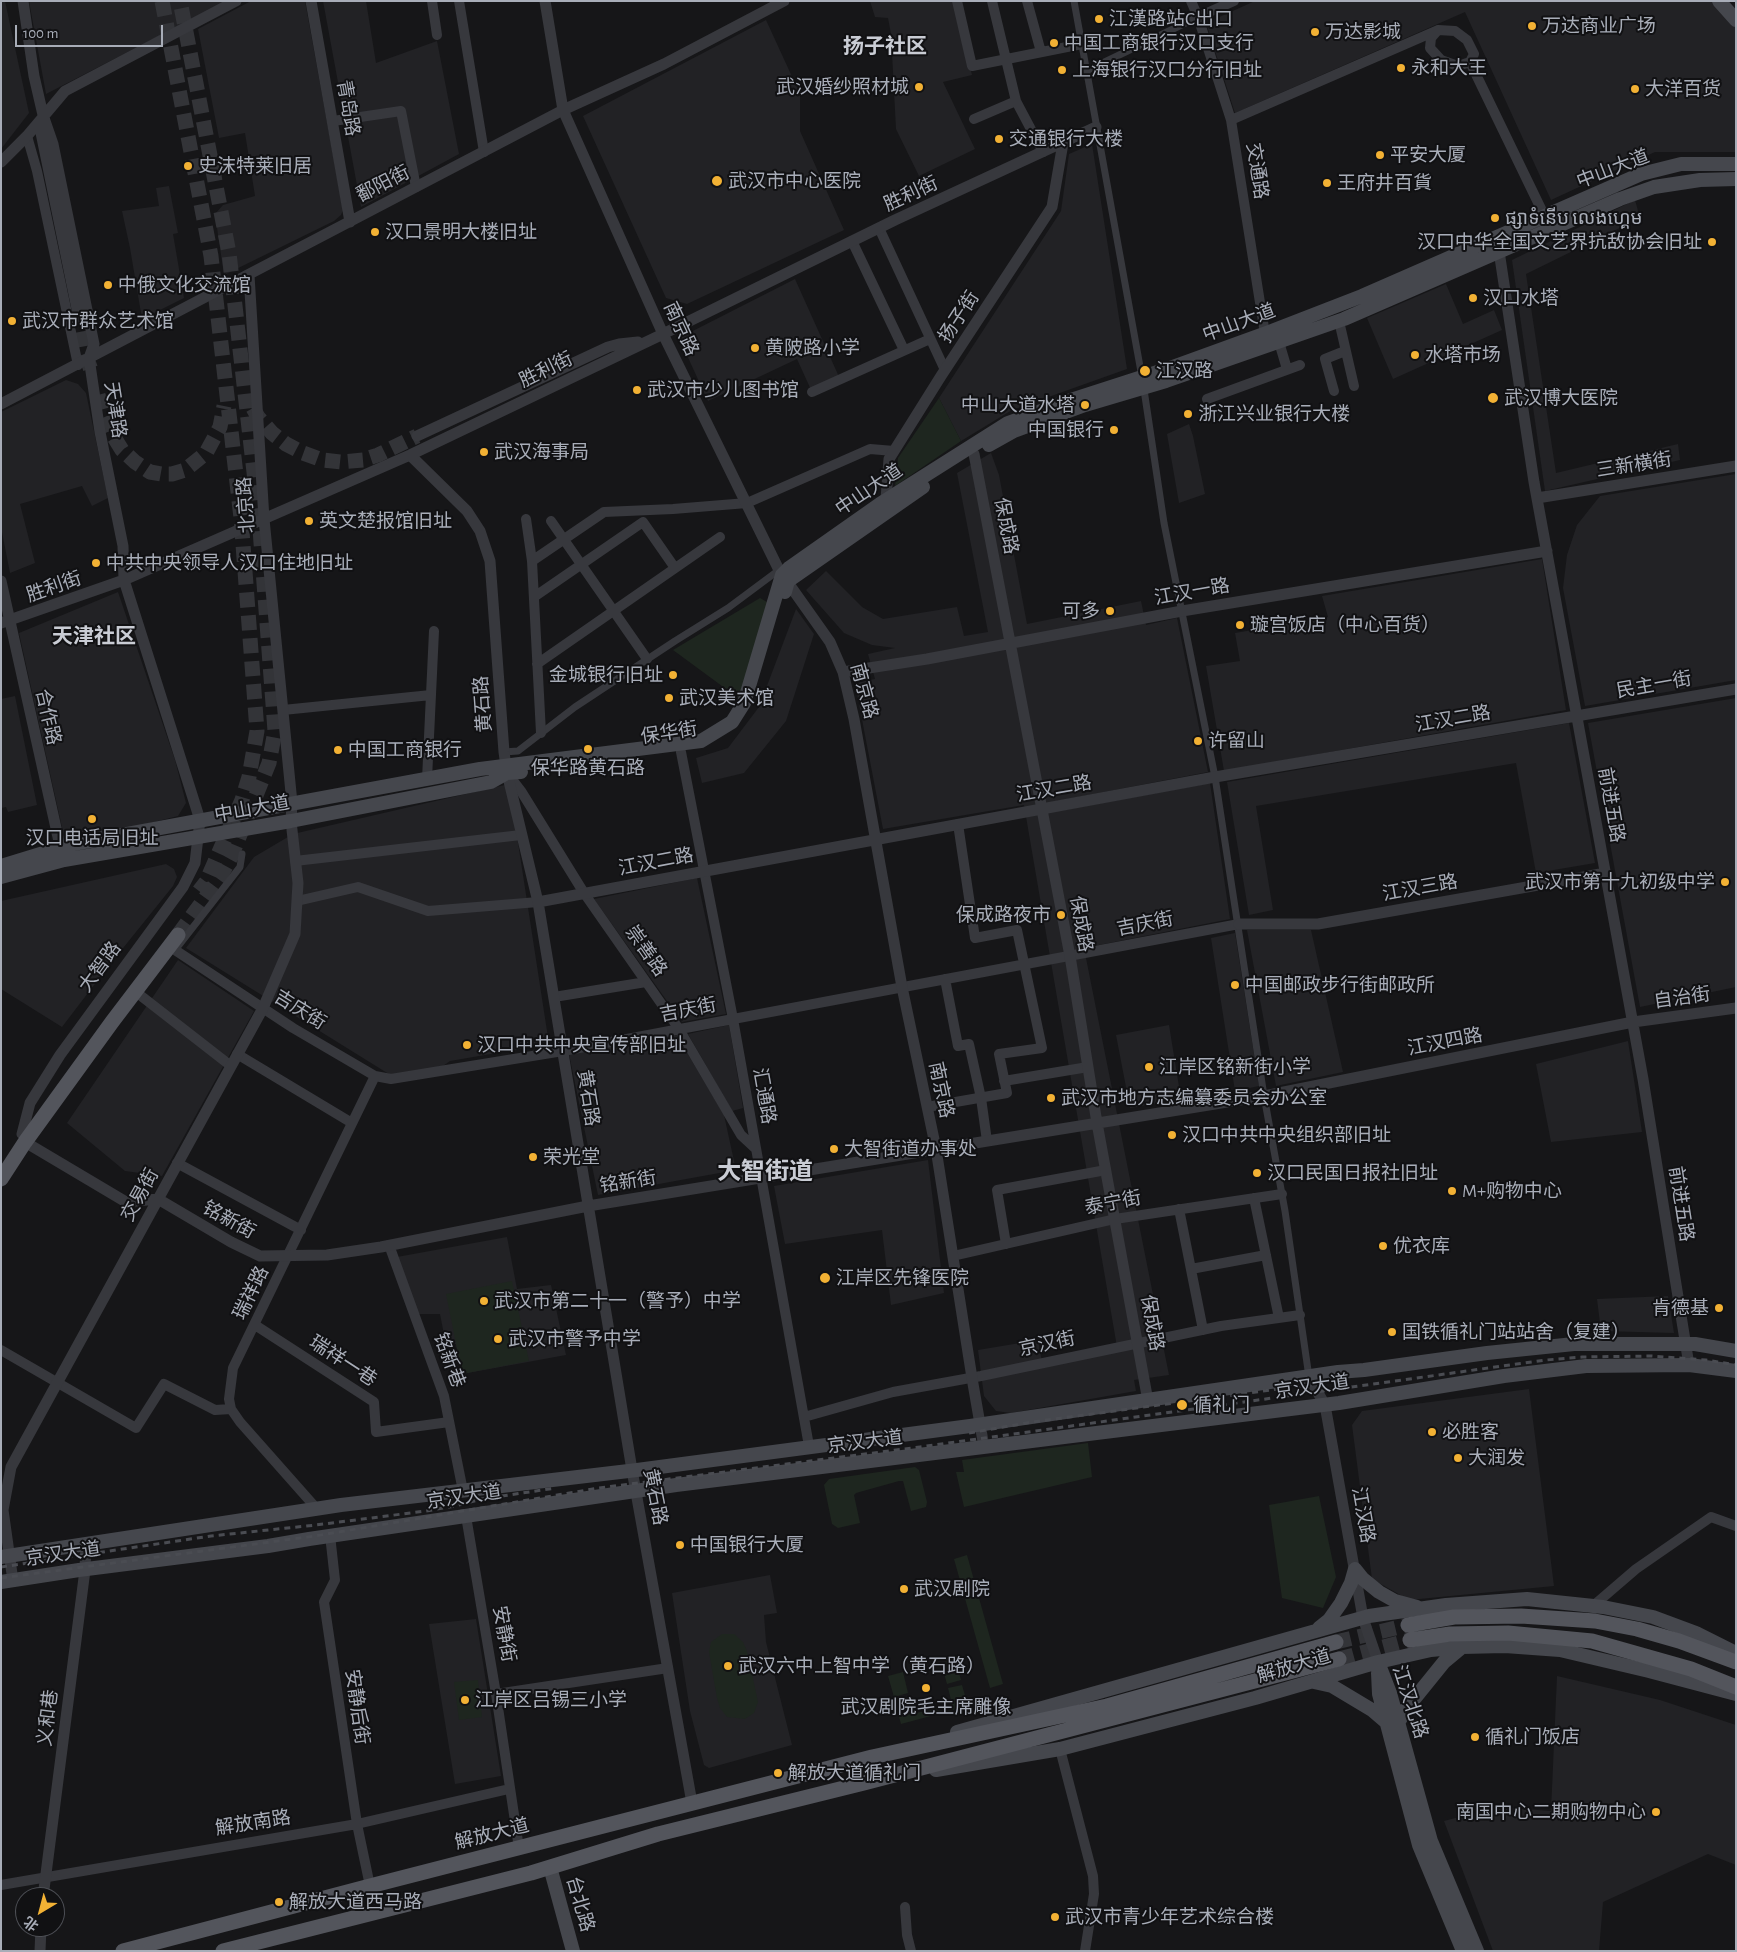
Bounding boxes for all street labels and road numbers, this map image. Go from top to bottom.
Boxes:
street label: 青岛路 [332,78,364,138]
street label: 交通路 [1241,141,1273,201]
street label: 中山大道 [1573,145,1653,193]
street label: 鄱阳街 [352,161,414,207]
street label: 胜利街 [880,172,942,216]
street label: 扬子街 [934,287,984,347]
street label: 南京路 [659,298,703,360]
street label: 中山大道 [1199,299,1279,347]
street label: 胜利街 [515,347,577,393]
street label: 天津路 [99,380,131,440]
street label: 三新横街 [1595,448,1673,482]
street label: 中山大道 [831,459,907,521]
street label: 北京路 [233,476,259,534]
street label: 保成路 [989,496,1023,556]
street label: 胜利街 [23,567,85,607]
street label: 江汉一路 [1153,574,1231,610]
street label: 南京路 [846,661,882,721]
street label: 民主一街 [1615,667,1693,703]
street label: 黄石路 [470,675,496,733]
street label: 合作路 [30,687,66,747]
street label: 江汉二路 [1414,701,1492,737]
street label: 保华街 [639,717,699,749]
street label: 前进五路 [1593,766,1629,844]
street label: 江汉二路 [1015,771,1093,807]
street label: 中山大道 [213,791,291,827]
street label: 江汉二路 [617,844,695,880]
street label: 江汉三路 [1381,870,1459,906]
street label: 保成路 [1065,894,1097,954]
street label: 吉庆街 [1115,907,1175,941]
street label: 崇善路 [620,921,672,981]
street label: 大智路 [74,937,126,997]
street label: 自治街 [1652,983,1712,1013]
street label: 吉庆街 [270,985,330,1035]
street label: 吉庆街 [658,993,718,1027]
street label: 江汉四路 [1406,1024,1484,1060]
street label: 南京路 [924,1060,958,1120]
street label: 汇通路 [748,1066,780,1126]
street label: 黄石路 [572,1068,604,1128]
street label: 交易街 [116,1165,164,1225]
street label: 前进五路 [1664,1165,1698,1243]
street label: 铭新街 [598,1166,658,1198]
street label: 泰宁街 [1083,1186,1143,1220]
street label: 铭新街 [199,1196,259,1244]
street label: 瑞祥路 [228,1262,274,1324]
street label: 保成路 [1136,1293,1168,1353]
street label: 京汉街 [1017,1327,1077,1361]
street label: 铭新巷 [429,1329,469,1391]
street label: 瑞祥一巷 [305,1331,381,1391]
street label: 京汉大道 [1273,1370,1351,1404]
street label: 京汉大道 [826,1426,904,1458]
street label: 黄石路 [638,1467,672,1527]
street label: 京汉大道 [425,1480,503,1514]
street label: 江汉路 [1347,1485,1379,1545]
street label: 京汉大道 [24,1537,102,1571]
street label: 安静街 [488,1604,520,1664]
street label: 解放大道 [1254,1645,1334,1687]
street label: 江汉北路 [1387,1662,1433,1742]
street label: 安静后街 [340,1668,374,1746]
street label: 义和巷 [33,1688,63,1748]
street label: 解放南路 [214,1806,292,1840]
street label: 解放大道 [452,1814,532,1854]
street label: 台北路 [561,1873,599,1935]

